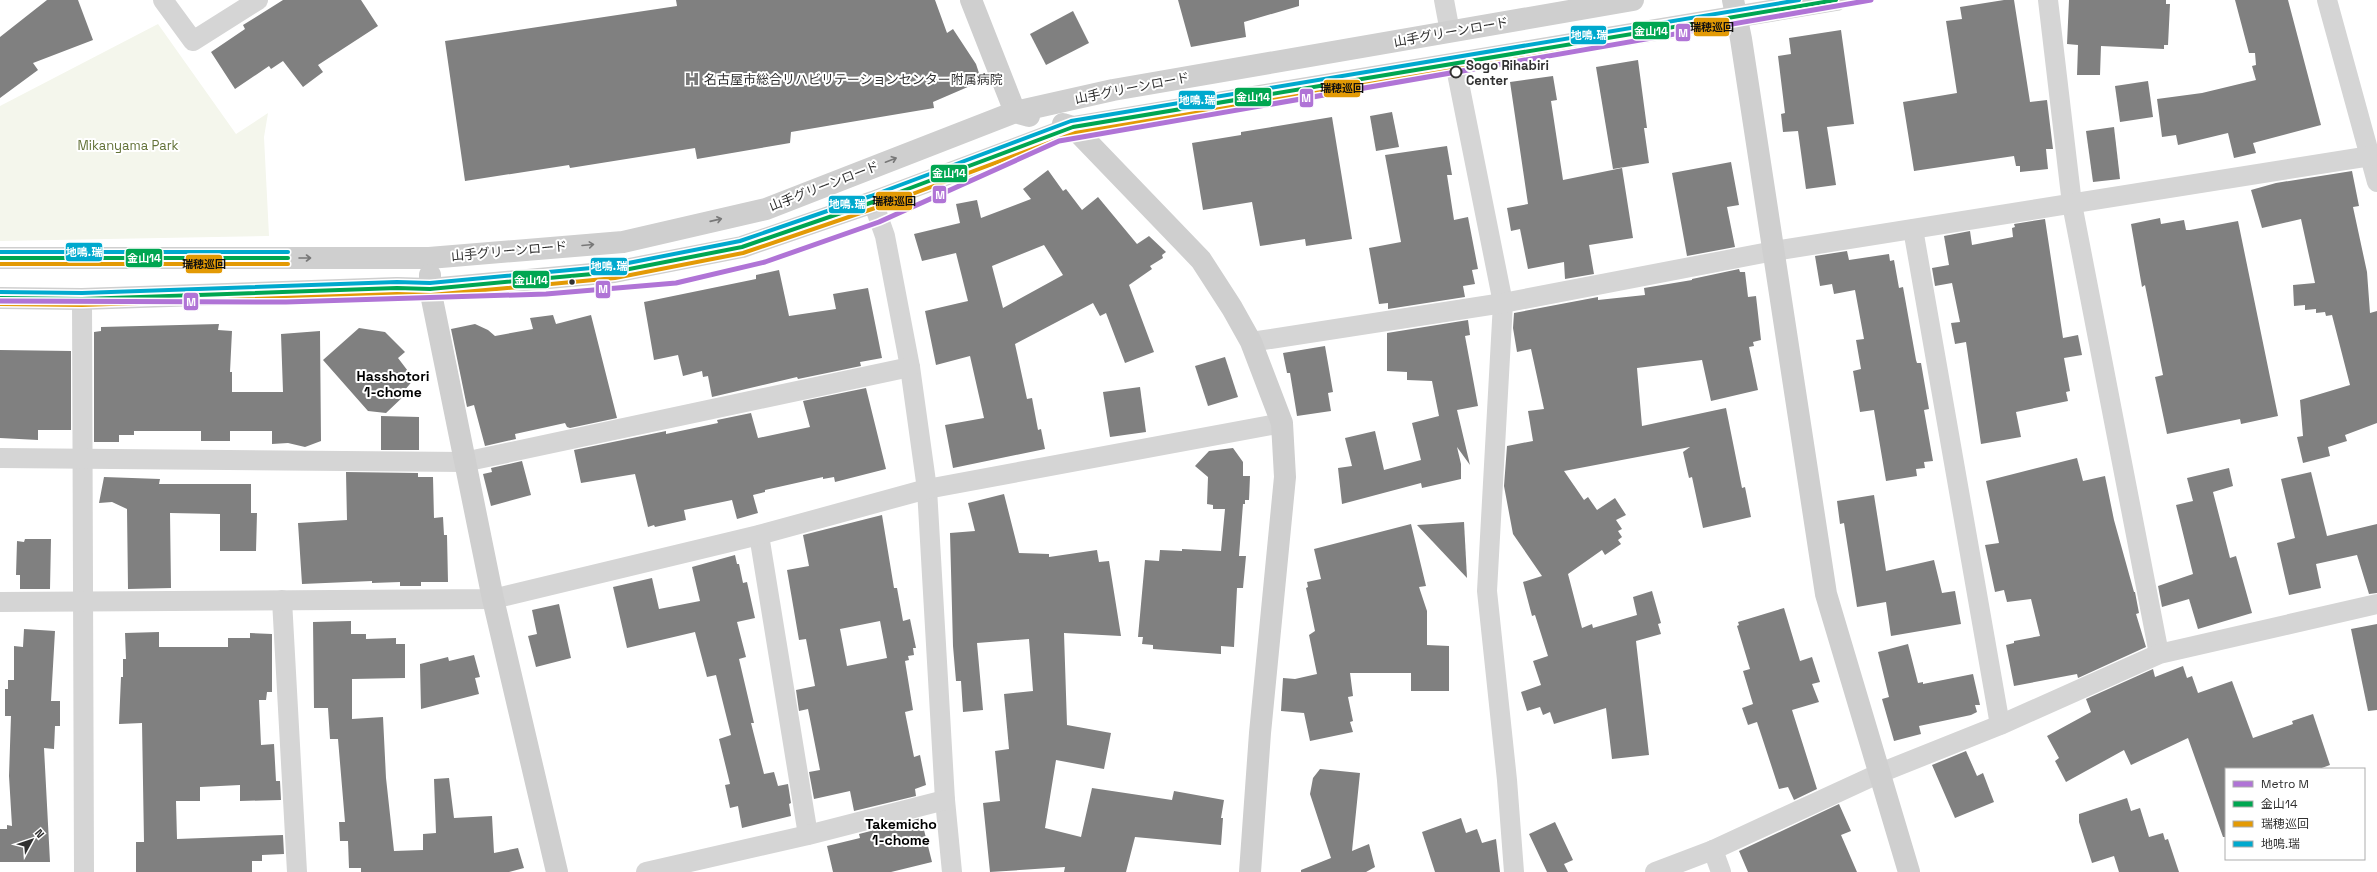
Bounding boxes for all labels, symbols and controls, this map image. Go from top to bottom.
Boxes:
street label: 山手グリーンロード [1392,14,1510,50]
line badge: 瑞穂巡回 [1693,17,1730,37]
text: 瑞穂巡回 [1690,20,1734,34]
line badge: 金山14 [1632,21,1670,40]
line badge: M [1675,23,1691,42]
text: 金山14 [1634,24,1668,38]
line badge: 地鳴.瑞 [1570,25,1607,45]
text: M [1678,26,1688,40]
text: 地鳴.瑞 [1571,28,1607,42]
place label: Sogo Rihabiri Center [1466,57,1549,89]
marker: Sogo Rihabiri Center [1449,65,1463,79]
street label: 山手グリーンロード [1073,69,1191,107]
hospital icon: 名古屋市総合リハビリテーションセンター附属病院 [683,70,701,88]
place label: 名古屋市総合リハビリテーションセンター附属病院 [704,71,1003,88]
line badge: 瑞穂巡回 [1323,79,1361,98]
text: 瑞穂巡回 [1320,81,1364,95]
line badge: 金山14 [1234,87,1272,107]
line badge: M [1299,88,1314,108]
line badge: 地鳴.瑞 [1178,90,1216,110]
text: 金山14 [1236,90,1270,104]
text: M [1301,91,1311,105]
text: 地鳴.瑞 [1179,93,1215,107]
park label: Mikanyama Park [77,137,179,154]
one-way arrow [885,155,897,163]
street label: 山手グリーンロード [767,157,881,215]
line badge: 金山14 [930,164,968,183]
text: 金山14 [932,166,966,180]
line badge: M [932,185,947,204]
text: M [935,188,945,202]
line badge: 瑞穂巡回 [875,191,913,211]
text: 瑞穂巡回 [872,194,916,208]
line badge: 地鳴.瑞 [828,195,866,214]
text: 地鳴.瑞 [829,197,865,211]
one-way arrow [709,216,722,224]
street label: 山手グリーンロード [450,237,568,265]
one-way arrow [581,241,594,248]
line badge: 地鳴.瑞 [65,242,103,262]
text: 地鳴.瑞 [66,245,102,259]
line badge: 金山14 [125,248,163,268]
text: 金山14 [127,251,161,265]
line badge: 瑞穂巡回 [185,254,223,274]
one-way arrow [298,254,311,262]
text: 瑞穂巡回 [182,257,226,271]
line badge: 地鳴.瑞 [590,257,628,276]
text: 地鳴.瑞 [591,259,627,273]
line badge: 金山14 [512,270,550,289]
text: 金山14 [514,273,548,287]
unlabelled marker [567,277,577,287]
line badge: M [595,280,611,299]
text: M [598,282,608,296]
line badge: M [183,292,199,311]
text: M [186,295,196,309]
district label: Hasshotori 1-chome [357,367,429,401]
legend [2225,768,2365,860]
text: Metro M [2261,776,2309,792]
text: 金山14 [2261,796,2298,812]
district label: Takemicho 1-chome [865,815,937,849]
text: 瑞穂巡回 [2261,816,2309,832]
north arrow [12,820,52,860]
text: N [32,826,47,841]
text: 地鳴.瑞 [2261,836,2300,852]

